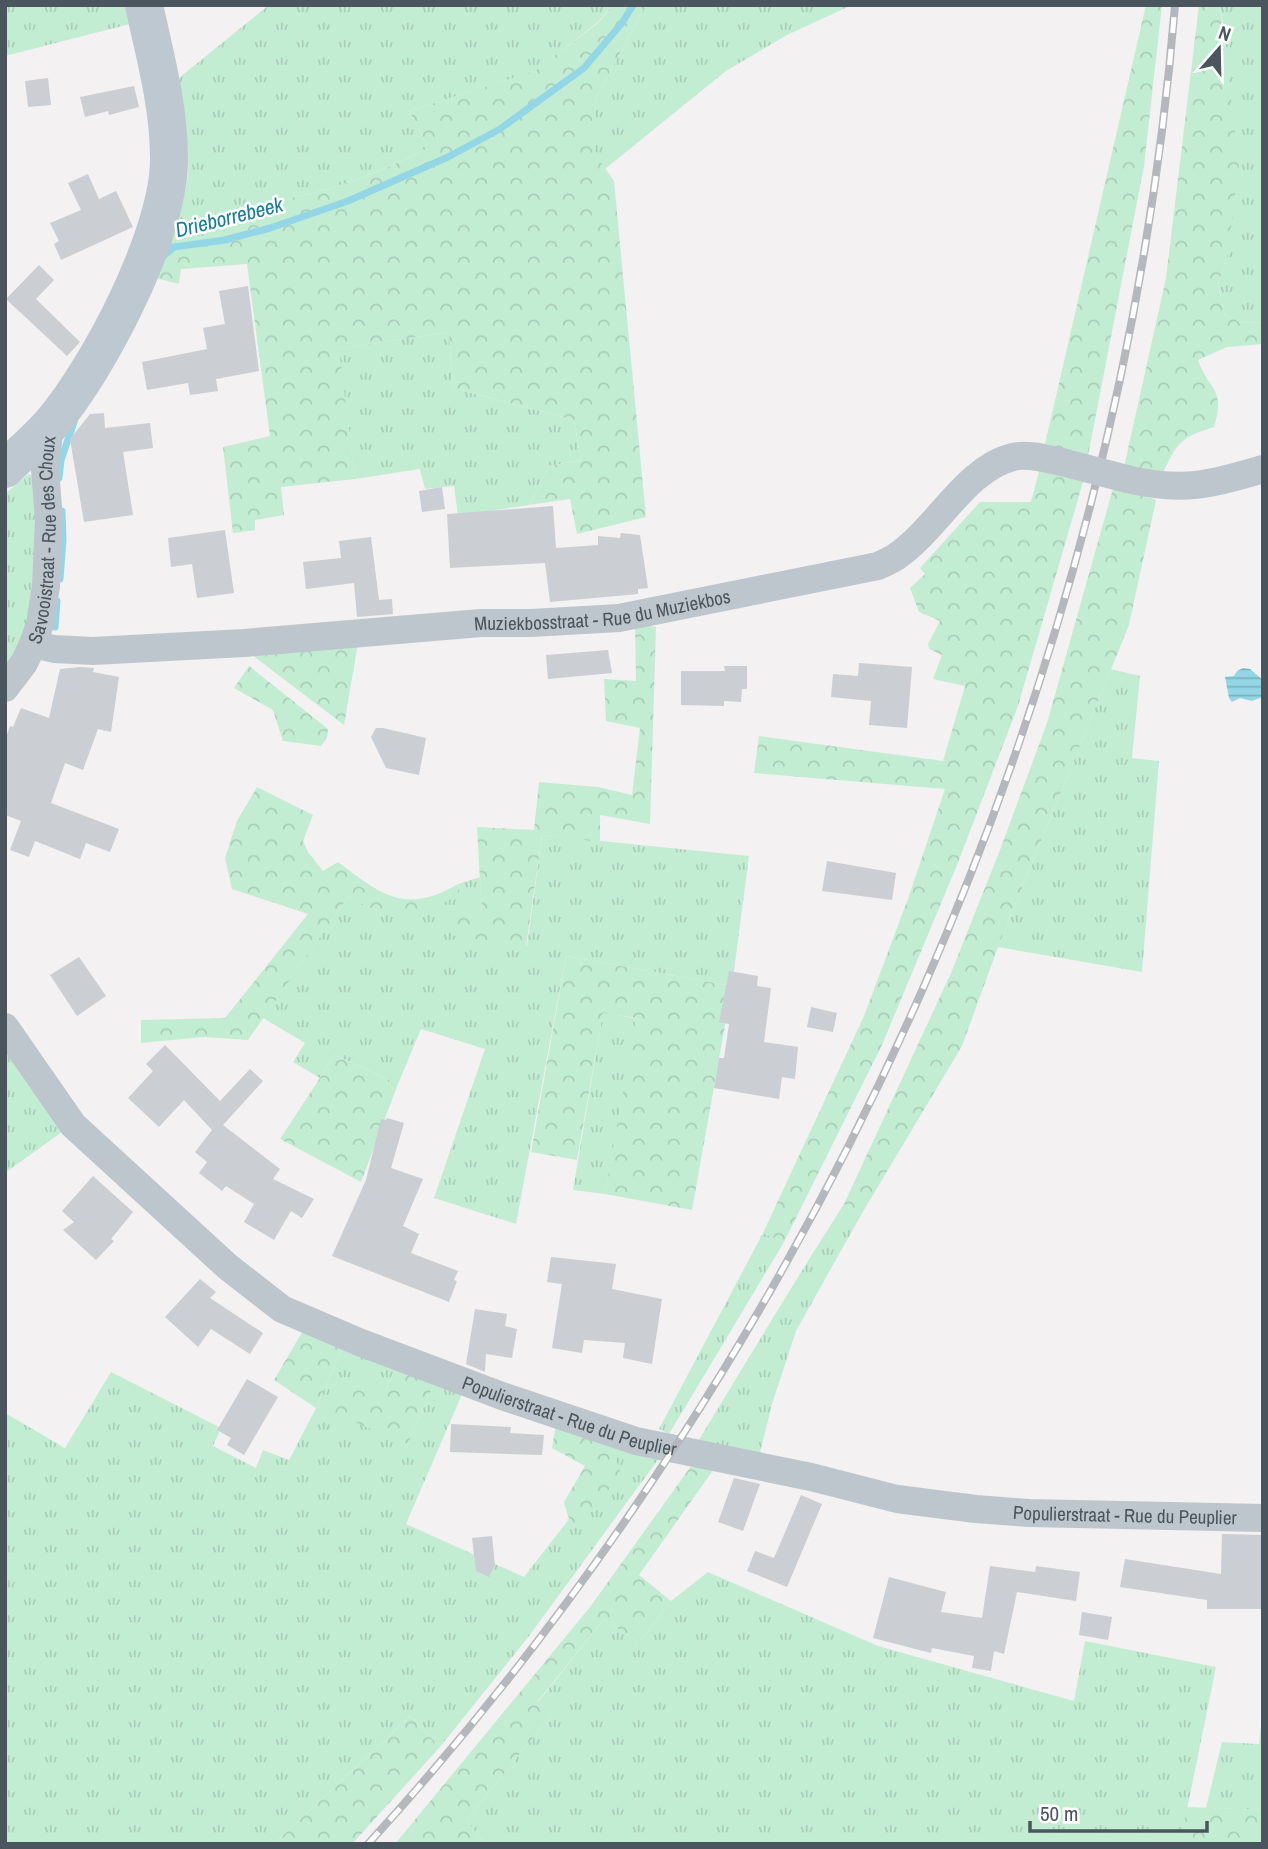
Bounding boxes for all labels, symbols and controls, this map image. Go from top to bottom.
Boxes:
north arrow [1184,14,1254,84]
text: N [1215,19,1235,47]
water label: Drieborrebeek [172,189,287,244]
street label: Savooistraat - Rue des Choux [21,434,62,647]
street label: Muziekbosstraat - Rue du Muziekbos [473,583,733,637]
street label: Populierstraat - Rue du Peuplier [459,1369,680,1462]
street label: Populierstraat - Rue du Peuplier [1012,1499,1238,1530]
scale bar [1030,1790,1207,1834]
text: 50 m [1040,1799,1078,1828]

